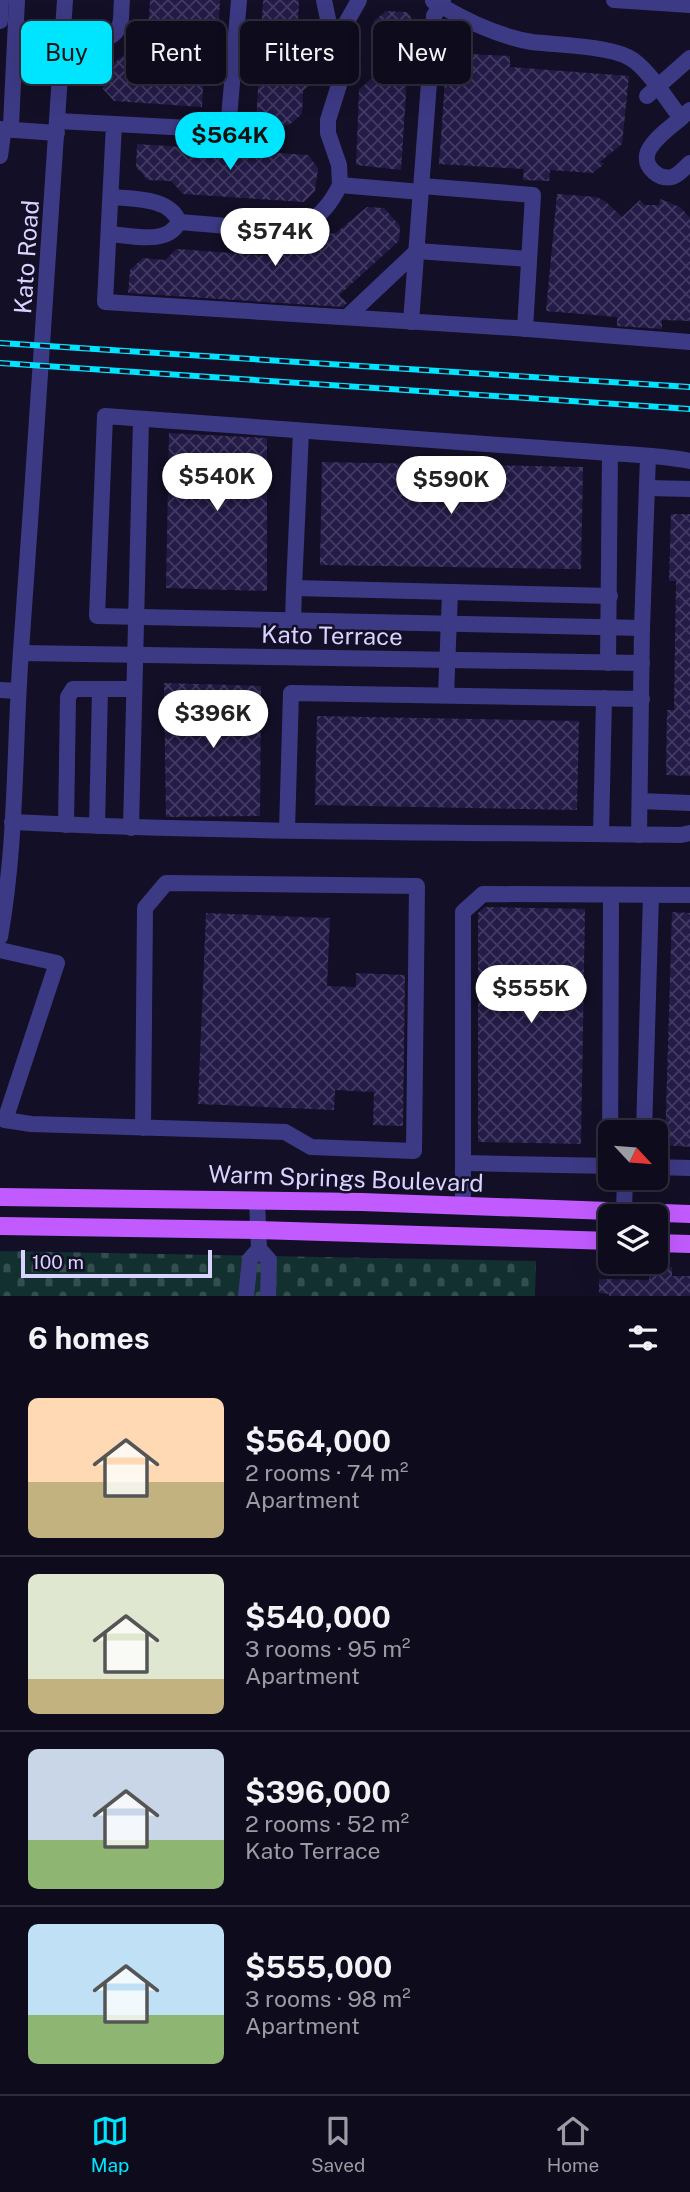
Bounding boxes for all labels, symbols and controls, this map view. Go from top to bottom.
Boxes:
chip: Buy [21,21,112,84]
chip: Rent [126,21,226,84]
chip: Filters [240,21,359,84]
chip: New [373,21,471,84]
pin: $564K [181,113,279,172]
text: $564K [191,121,269,148]
street label: Kato Road [8,199,44,315]
pin: $574K [226,208,324,268]
text: $574K [237,217,313,244]
pin: $540K [168,454,266,513]
pin: $590K [402,456,500,516]
text: $540K [178,462,256,489]
text: $590K [412,465,490,492]
street label: Kato Terrace [261,620,403,650]
pin: $396K [164,690,262,750]
text: $396K [174,699,252,726]
pin: $555K [482,965,580,1025]
text: $555K [492,974,570,1001]
north arrow [598,1120,668,1190]
map controls [598,1120,668,1274]
street label: Warm Springs Boulevard [208,1159,484,1197]
button: layers [598,1204,668,1274]
scale bar [21,1247,212,1279]
text: 100 m [32,1251,84,1273]
icon: filters [624,1319,662,1357]
text: 6 homes [28,1320,150,1356]
text: $564,000 [245,1423,391,1459]
icon: home [84,1426,168,1510]
text: 2 rooms · 74 m² [245,1459,408,1486]
text: Apartment [245,1486,360,1513]
text: $540,000 [245,1599,391,1635]
icon: home [84,1602,168,1686]
text: 3 rooms · 95 m² [245,1635,411,1662]
text: Apartment [245,1662,360,1689]
text: $396,000 [245,1774,391,1810]
icon: home [84,1777,168,1861]
text: 2 rooms · 52 m² [245,1810,409,1837]
text: Kato Terrace [245,1837,381,1864]
text: $555,000 [245,1949,392,1985]
icon: home [84,1952,168,2036]
text: 3 rooms · 98 m² [245,1985,411,2012]
text: Apartment [245,2012,360,2039]
tab: Map [91,2112,129,2176]
tab: Saved [311,2112,365,2176]
tab: Home [547,2112,599,2176]

